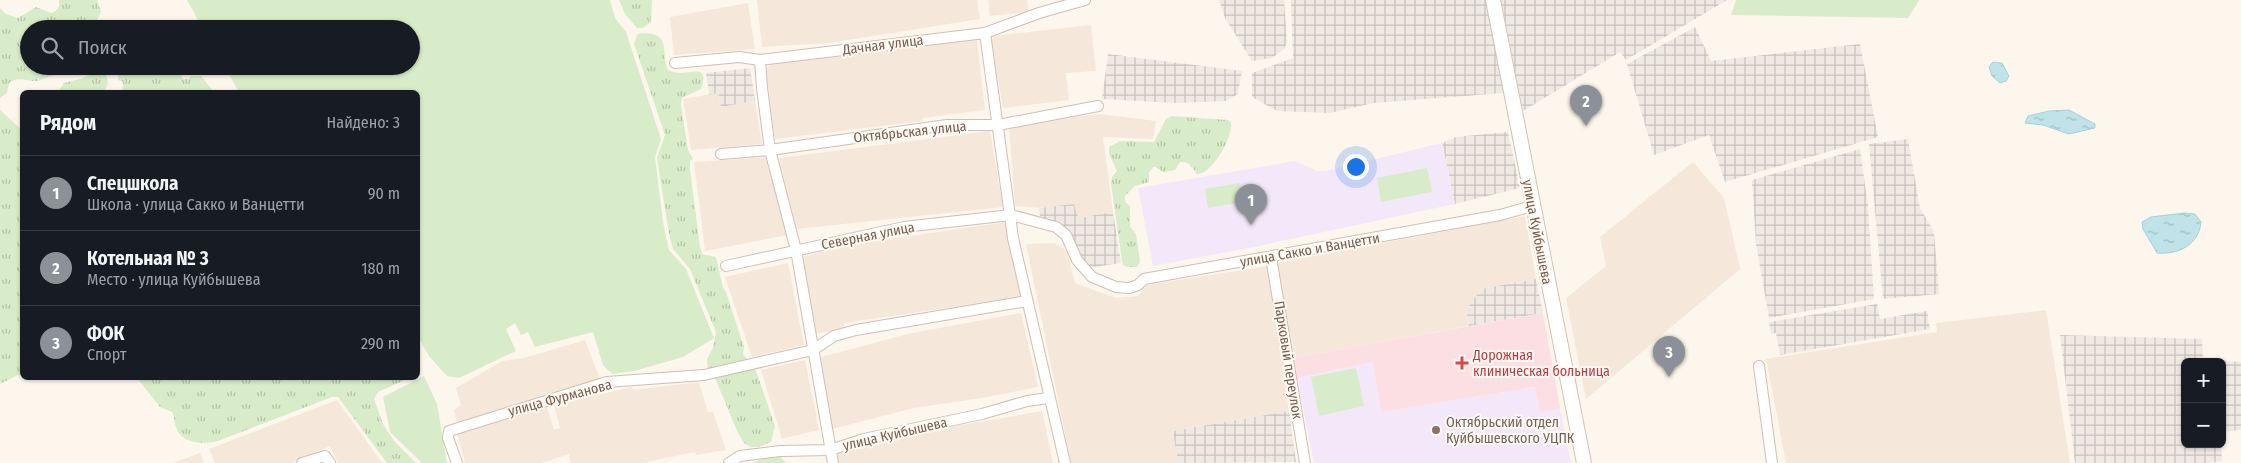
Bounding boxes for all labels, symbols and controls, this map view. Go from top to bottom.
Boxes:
search box [20,20,420,75]
street label: Дачная улица [841,32,924,59]
icon: search [38,34,66,62]
text: Поиск [78,36,127,59]
pin: 2 [1570,85,1602,126]
text: Рядом [40,110,96,136]
text: Найдено: 3 [327,113,400,132]
street label: Октябрьская улица [853,118,967,146]
your location [1343,154,1369,180]
text: Спецшкола [87,172,179,195]
street label: улица Куйбышева [1518,178,1556,286]
text: 1 [53,184,59,203]
text: 90 m [368,184,400,203]
pin: 1 [1235,184,1267,225]
text: Школа · улица Сакко и Ванцетти [87,195,305,214]
street label: Северная улица [820,219,916,253]
street label: улица Сакко и Ванцетти [1239,229,1381,271]
text: Котельная № 3 [87,247,209,270]
text: 2 [52,259,60,278]
text: 180 m [361,259,400,278]
text: Место · улица Куйбышева [87,270,261,289]
street label: Парковый переулок [1270,300,1306,421]
text: ФОК [87,322,124,345]
text: 3 [52,334,60,353]
text: 290 m [361,334,400,353]
pin: 3 [1653,336,1685,377]
text: Спорт [87,345,126,364]
place label: Дорожная клиническая больница [1472,347,1610,380]
marker: Дорожная клиническая больница [1455,356,1469,370]
map controls [2181,358,2226,448]
button: + [2181,358,2226,403]
street label: улица Фурманова [506,376,614,420]
button: − [2181,403,2226,448]
street label: улица Куйбышева [841,414,949,454]
place label: Октябрьский отдел Куйбышевского УЦПК [1446,414,1575,447]
marker: Октябрьский отдел Куйбышевского УЦПК [1430,424,1442,436]

